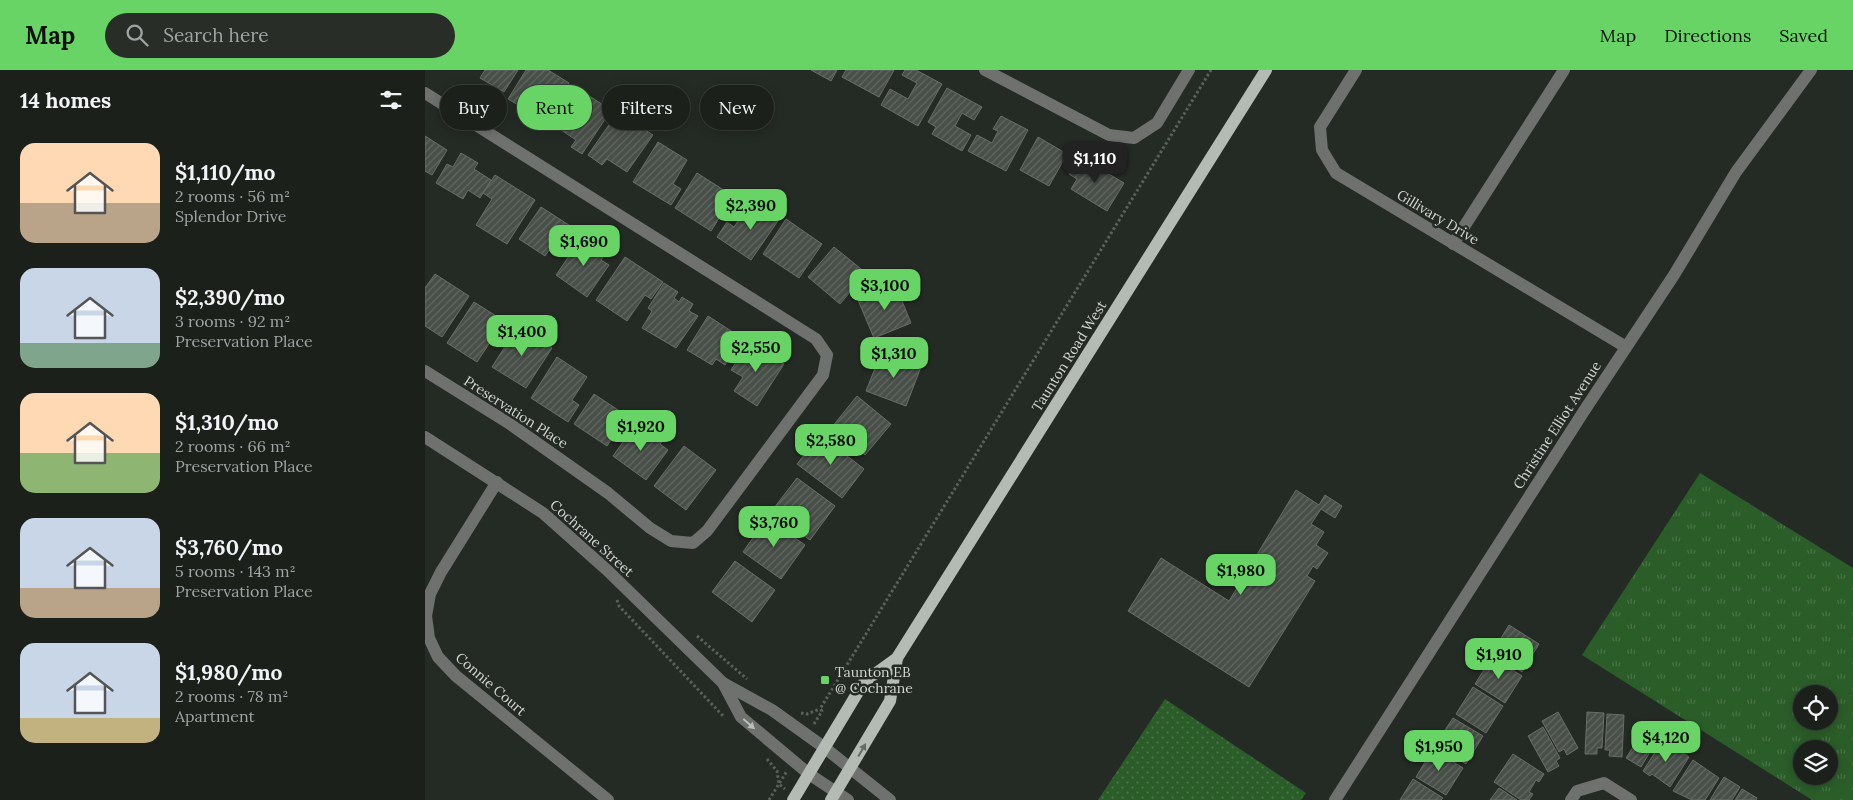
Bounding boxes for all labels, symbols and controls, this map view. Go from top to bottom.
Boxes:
search box [105,13,455,58]
text: Map [25,20,75,51]
icon: search [123,21,151,49]
text: Search here [163,23,269,47]
text: Map [1600,24,1636,47]
text: Directions [1664,24,1751,47]
text: Saved [1779,24,1828,47]
chip: Buy [440,85,507,130]
chip: Rent [517,85,592,130]
chip: Filters [602,85,690,130]
chip: New [700,85,774,130]
icon: filters [377,86,405,114]
text: 14 homes [20,87,111,114]
pin: $1,110 [1054,142,1136,184]
text: $1,110 [1073,148,1117,168]
text: $1,110/mo [175,159,275,186]
icon: home [60,163,120,223]
street label: Gillivary Drive [1394,185,1483,249]
text: 2 rooms · 56 m² [175,186,290,206]
pin: $2,390 [710,189,792,231]
text: $2,390 [726,195,776,215]
text: Splendor Drive [175,206,286,226]
pin: $1,690 [543,224,625,267]
text: $1,690 [560,231,608,251]
pin: $3,100 [844,268,926,311]
text: $3,100 [860,275,910,295]
text: $2,390/mo [175,284,285,311]
icon: home [60,288,120,348]
street label: Taunton Road West [1028,297,1111,415]
text: 3 rooms · 92 m² [175,311,290,331]
pin: $1,400 [481,314,563,357]
text: $1,400 [497,321,547,341]
pin: $2,550 [715,330,797,373]
text: Preservation Place [175,331,313,351]
pin: $1,310 [853,336,935,379]
text: $2,550 [731,337,781,357]
text: $1,310 [871,343,917,363]
street label: Christine Elliot Avenue [1509,357,1605,492]
street label: Preservation Place [461,372,572,453]
text: $1,310/mo [175,409,279,436]
pin: $1,920 [600,410,682,452]
icon: home [60,413,120,473]
text: $1,920 [617,416,665,436]
pin: $2,580 [790,424,872,466]
text: $2,580 [806,430,856,450]
text: 2 rooms · 66 m² [175,436,291,456]
text: Preservation Place [175,456,313,476]
street label: Cochrane Street [546,496,638,581]
pin: $3,760 [733,506,815,548]
text: $3,760 [750,512,798,532]
text: $3,760/mo [175,534,283,561]
icon: home [60,538,120,598]
pin: $1,980 [1200,554,1282,596]
text: $1,980 [1217,560,1265,580]
text: 5 rooms · 143 m² [175,561,296,581]
text: Preservation Place [175,581,313,601]
pin: $1,910 [1458,638,1540,680]
text: $1,910 [1476,644,1522,664]
street label: Connie Court [452,648,531,720]
text: $1,980/mo [175,659,283,686]
icon: home [60,663,120,723]
place label: Taunton EB @ Cochrane [835,663,913,697]
marker: Taunton EB @ Cochrane [819,674,831,686]
map controls [1793,685,1838,785]
button: locate [1793,685,1838,730]
text: 2 rooms · 78 m² [175,686,289,706]
text: Apartment [175,706,255,726]
one-way arrow [743,718,755,730]
pin: $4,120 [1625,720,1707,763]
text: $4,120 [1642,727,1690,747]
pin: $1,950 [1398,730,1480,772]
text: $1,950 [1415,736,1463,756]
button: layers [1793,740,1838,785]
one-way arrow [857,744,866,757]

